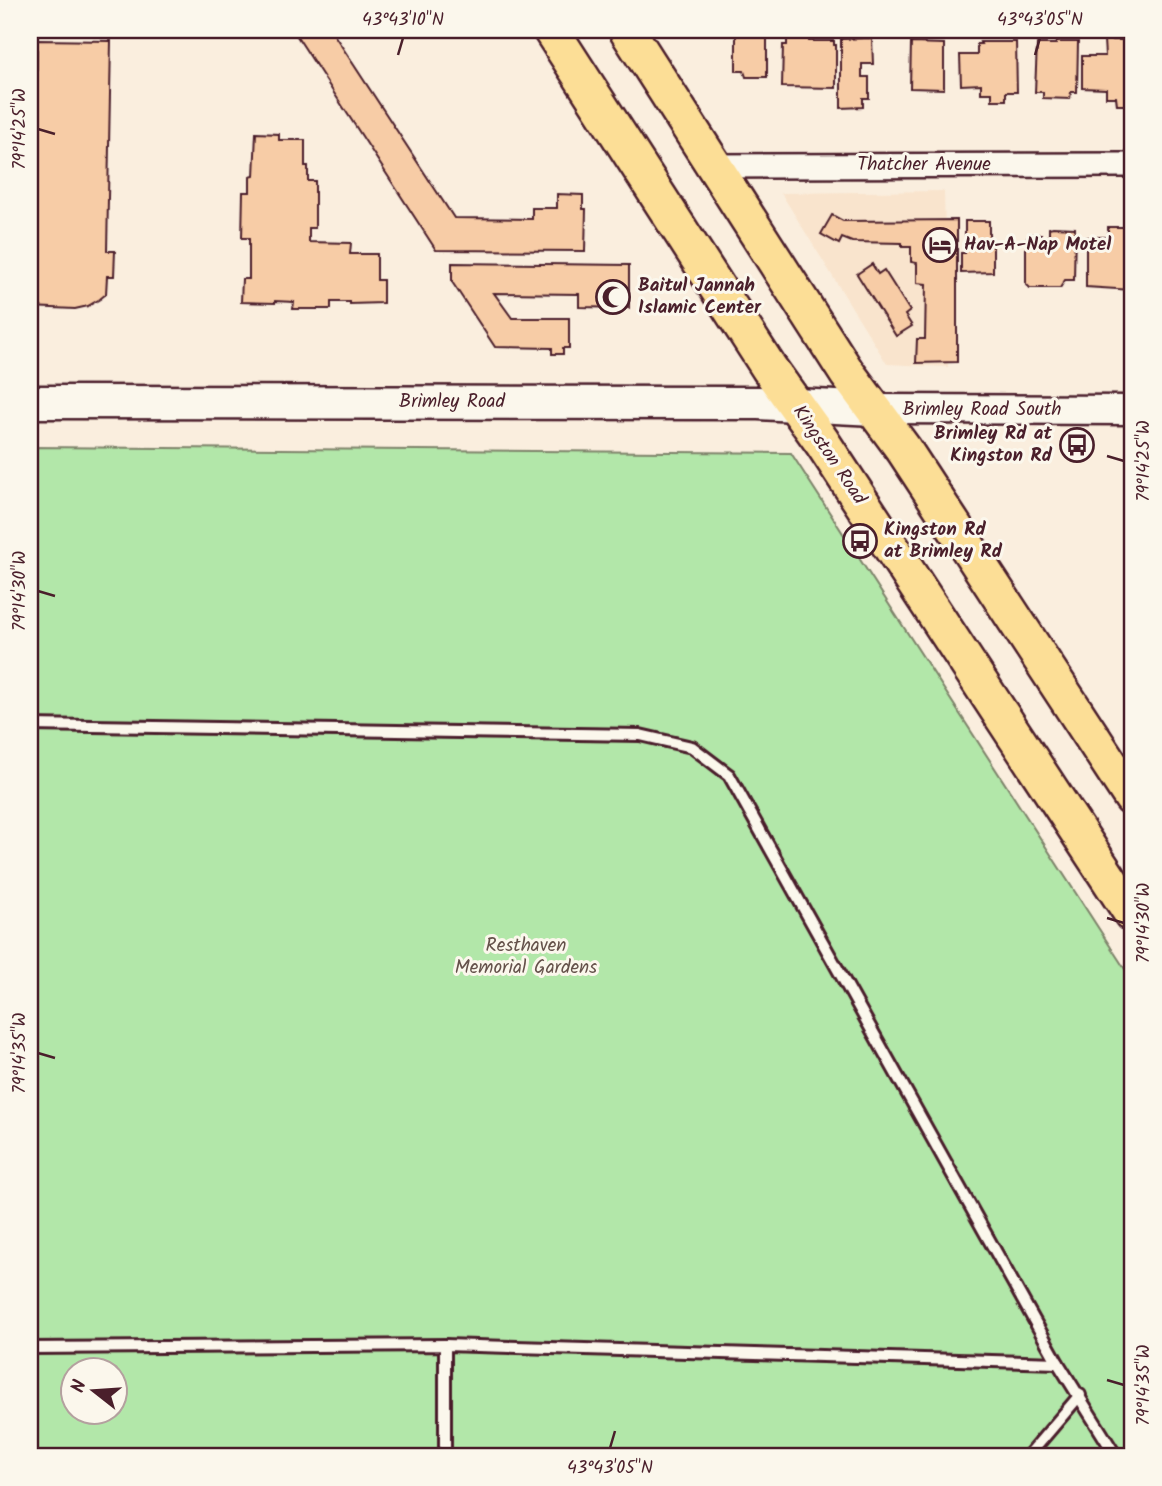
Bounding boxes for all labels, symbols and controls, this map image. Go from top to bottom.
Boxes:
text: 43°43'10"N [362,6,444,35]
text: 43°43'05"N [997,6,1083,35]
text: 79°14'25"W [6,88,35,170]
street label: Thatcher Avenue [857,150,991,180]
hotel icon: Hav-A-Nap Motel [921,226,959,264]
place label: Hav-A-Nap Motel [964,230,1112,260]
place label: Baitul Jannah Islamic Center [638,271,762,323]
mosque icon: Baitul Jannah Islamic Center [594,278,632,316]
street label: Brimley Road [399,387,505,417]
street label: Brimley Road South [903,395,1061,425]
street label: Kingston Road [784,399,874,511]
place label: Brimley Rd at Kingston Rd [934,419,1053,471]
text: 79°14'25"W [1130,420,1159,502]
bus stop icon: Brimley Rd at Kingston Rd [1058,426,1096,464]
place label: Kingston Rd at Brimley Rd [884,515,1003,567]
bus stop icon: Kingston Rd at Brimley Rd [841,522,879,560]
text: 79°14'30"W [6,551,35,631]
text: 79°14'30"W [1130,883,1159,963]
park label: Resthaven Memorial Gardens [455,931,597,983]
text: 79°14'35"W [6,1012,35,1094]
text: 79°14'35"W [1130,1344,1159,1426]
north arrow [60,1356,130,1426]
text: N [64,1376,96,1397]
text: 43°43'05"N [567,1454,653,1483]

